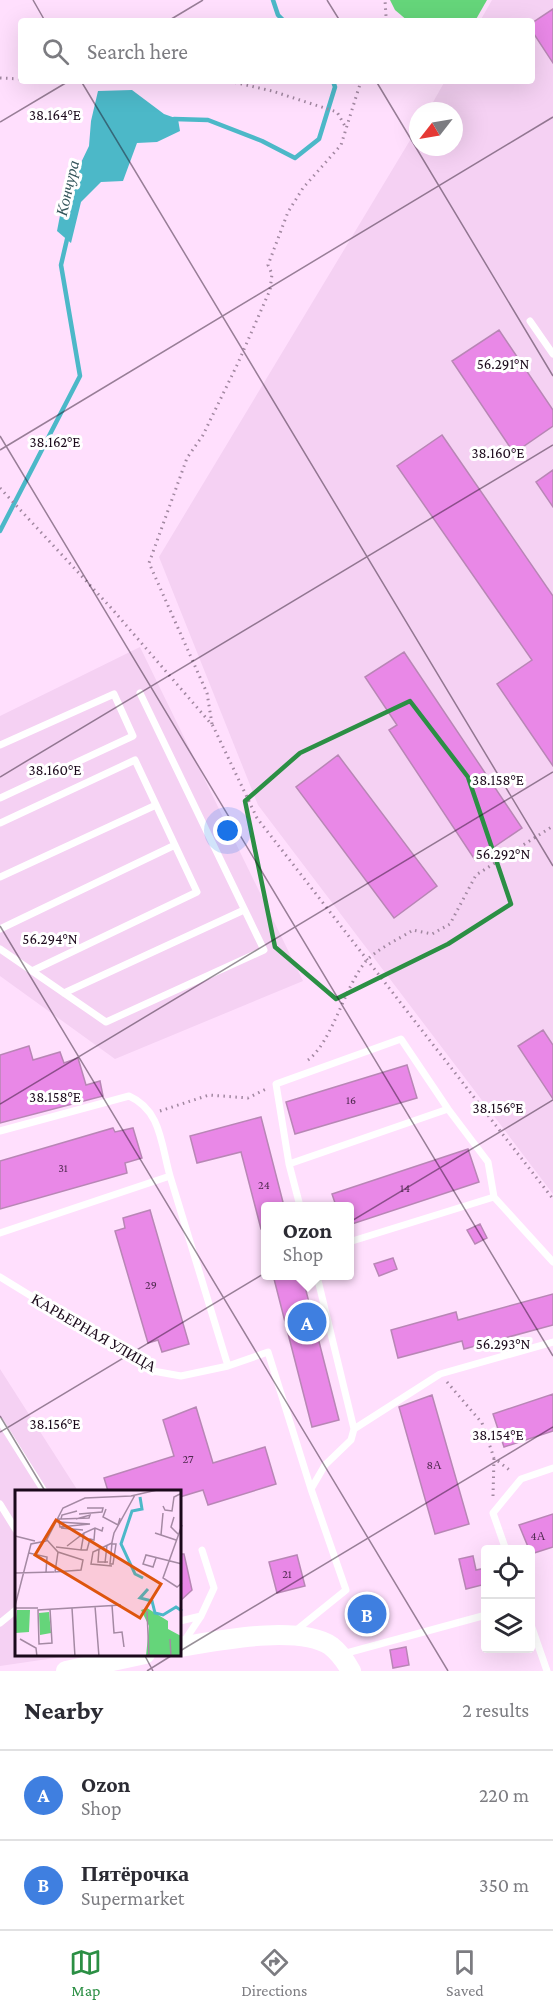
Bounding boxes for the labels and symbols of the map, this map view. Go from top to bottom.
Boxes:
north arrow [409,102,463,156]
text: 38.164°E [29,107,81,123]
water label: Кончура [53,159,83,219]
text: 56.291°N [477,356,529,372]
text: 38.162°E [29,434,81,450]
text: 38.160°E [472,445,524,461]
text: 38.160°E [29,762,81,778]
text: 38.158°E [472,772,524,788]
your location [213,816,242,845]
text: 56.292°N [476,846,530,862]
text: 56.294°N [22,931,78,947]
text: 38.158°E [29,1089,81,1105]
house number: 16 [346,1093,356,1107]
text: 38.156°E [473,1100,524,1116]
house number: 31 [58,1161,68,1175]
house number: 24 [258,1178,270,1192]
house number: 14 [400,1181,410,1195]
house number: 29 [145,1278,157,1292]
street label: КАРЬЕРНАЯ УЛИЦА [29,1291,159,1375]
pin: A [288,1300,326,1344]
text: 56.293°N [476,1336,530,1352]
text: 38.156°E [30,1416,81,1432]
text: 38.154°E [472,1427,524,1443]
house number: 27 [182,1452,194,1466]
house number: 8А [426,1458,442,1472]
inset map [15,1490,182,1656]
house number: 4А [531,1529,546,1543]
house number: 21 [282,1567,292,1581]
pin: B [348,1592,386,1636]

